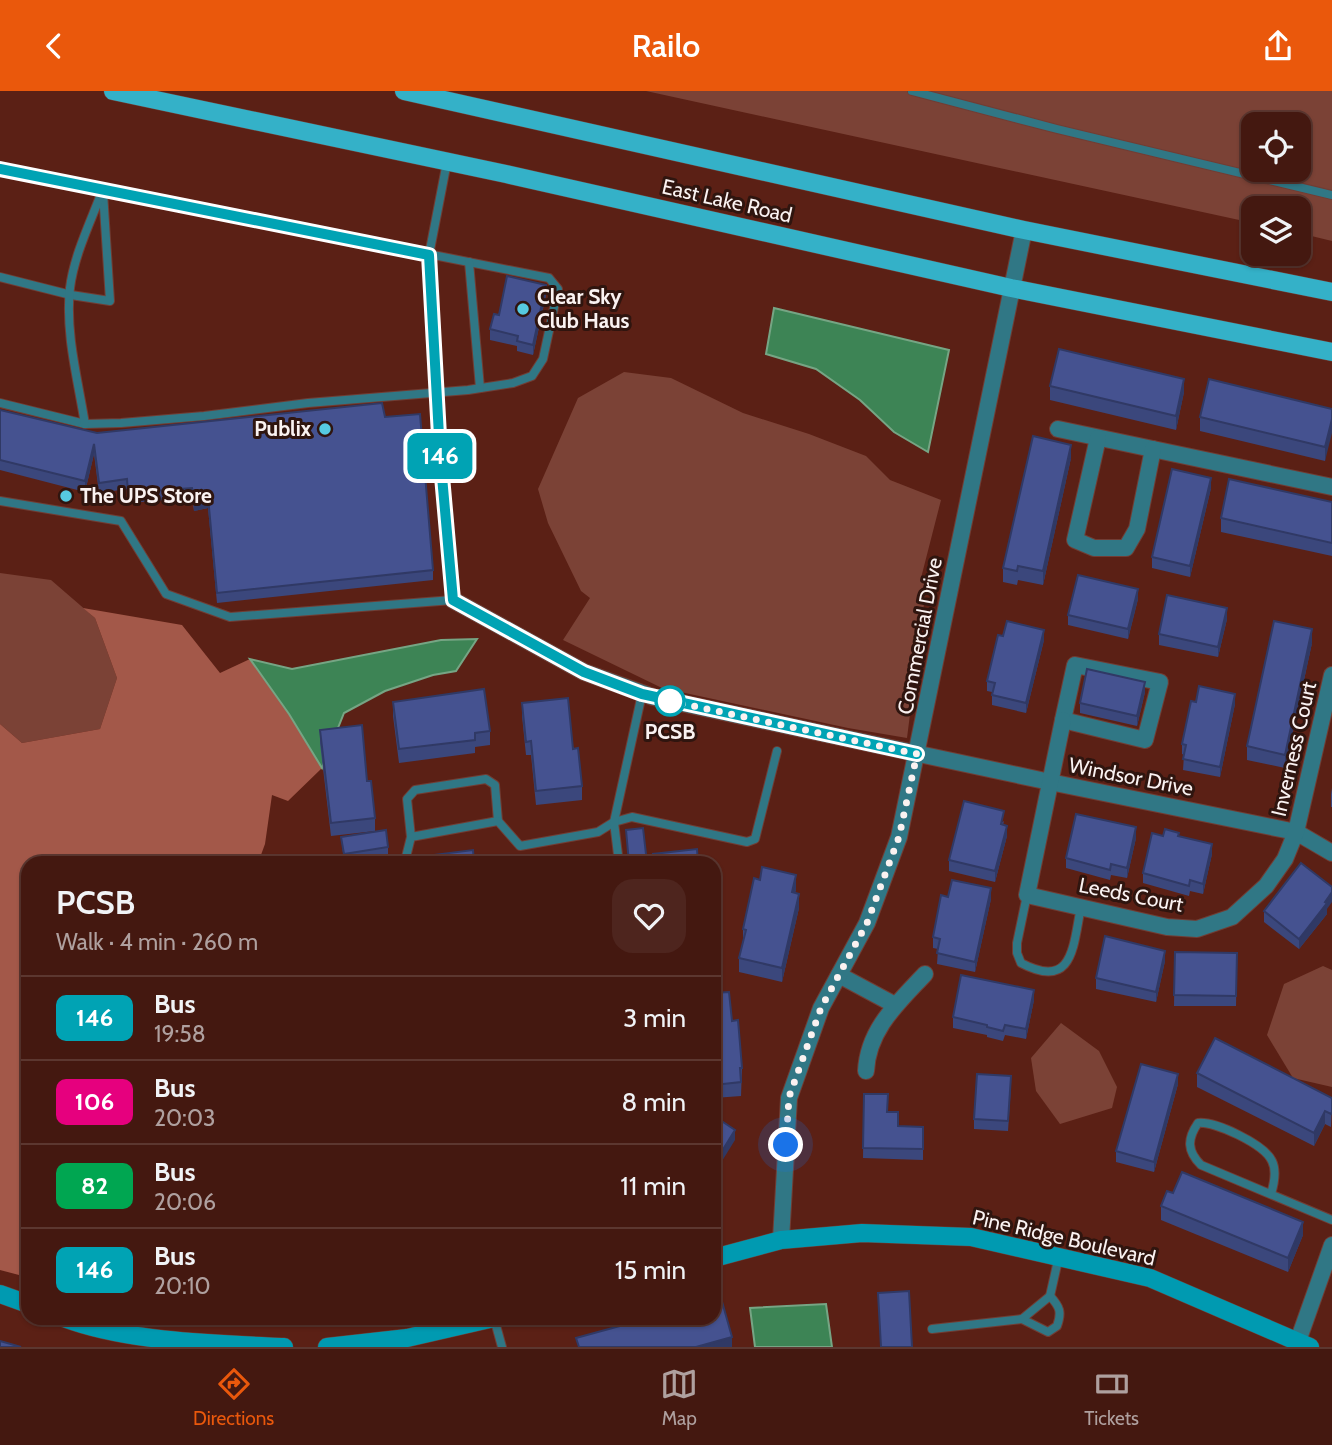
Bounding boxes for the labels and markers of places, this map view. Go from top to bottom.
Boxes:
place label: Clear Sky Club Haus [537,284,630,333]
marker: Clear Sky Club Haus [515,301,531,317]
place label: Publix [254,416,312,441]
marker: Publix [317,421,333,437]
place label: The UPS Store [80,483,212,508]
marker: The UPS Store [58,488,74,504]
marker: PCSB [655,686,685,716]
place label: PCSB [645,719,695,744]

